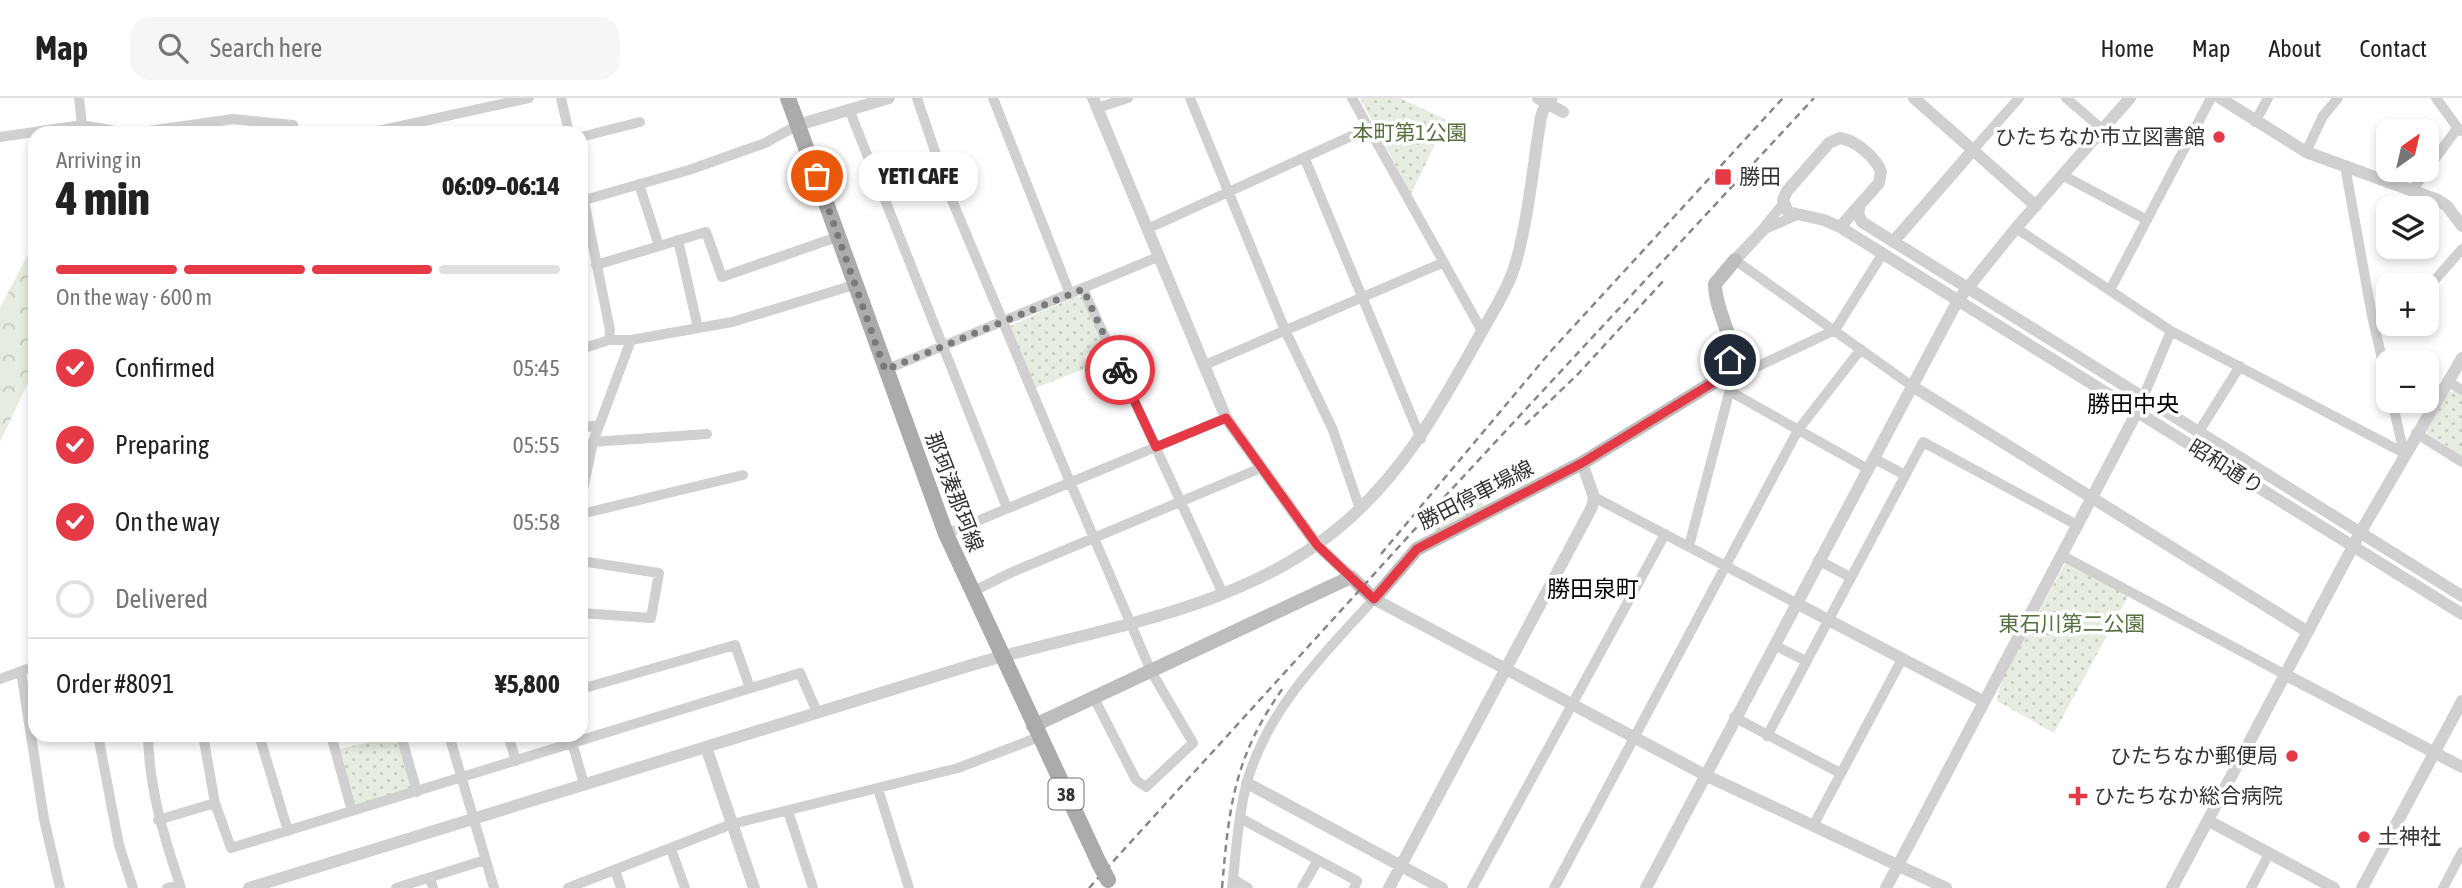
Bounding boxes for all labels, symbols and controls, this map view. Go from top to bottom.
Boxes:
search box [130,17,620,80]
text: Map [35,29,88,67]
icon: search [154,29,192,67]
text: Search here [210,33,322,63]
text: Home [2100,35,2154,62]
text: Map [2192,35,2230,62]
text: About [2268,35,2321,62]
text: Contact [2359,35,2427,62]
north arrow [2376,119,2440,182]
map controls [2376,119,2439,413]
park label: 本町第1公園 [1353,120,1467,144]
place label: ひたちなか市立図書館 [1995,124,2205,148]
marker: ひたちなか市立図書館 [2211,129,2227,145]
pin [787,146,847,206]
text: Arriving in [56,147,142,173]
callout: YETI CAFE [859,152,978,200]
icon: bag [798,157,836,195]
text: YETI CAFE [879,163,958,189]
place label: 勝田 [1739,164,1781,188]
marker: 勝田 [1713,167,1733,187]
text: 06:09–06:14 [442,171,560,201]
text: 4 min [56,172,150,225]
button: layers [2376,196,2439,259]
button: + [2376,273,2439,336]
text: On the way · 600 m [56,284,212,310]
pin [1700,330,1760,390]
courier [1085,335,1155,405]
icon: home [1711,341,1749,379]
icon: check [56,349,94,387]
button: − [2376,350,2439,413]
icon: bike [1101,351,1139,389]
text: Confirmed [115,353,215,383]
text: 05:45 [513,355,560,381]
district label: 勝田中央 [2087,391,2179,417]
icon: check [56,426,94,464]
street label: 那珂湊那珂線 [921,429,989,555]
text: Preparing [115,430,209,460]
text: 05:55 [513,432,560,458]
street label: 昭和通り [2185,434,2269,499]
street label: 勝田停車場線 [1414,455,1537,533]
icon: check [56,503,94,541]
text: On the way [115,507,220,537]
text: 05:58 [513,509,560,535]
district label: 勝田泉町 [1547,576,1639,602]
text: Delivered [115,584,208,614]
park label: 東石川第二公園 [1999,611,2146,635]
text: Order #8091 [56,669,175,699]
text: ¥5,800 [495,669,560,699]
place label: ひたちなか郵便局 [2110,743,2278,767]
marker: ひたちなか郵便局 [2284,748,2300,764]
road number: 38 [1048,778,1084,810]
place label: ひたちなか総合病院 [2094,783,2283,807]
marker: ひたちなか総合病院 [2068,786,2088,806]
place label: 土神社 [2378,824,2441,848]
marker: 土神社 [2356,829,2372,845]

